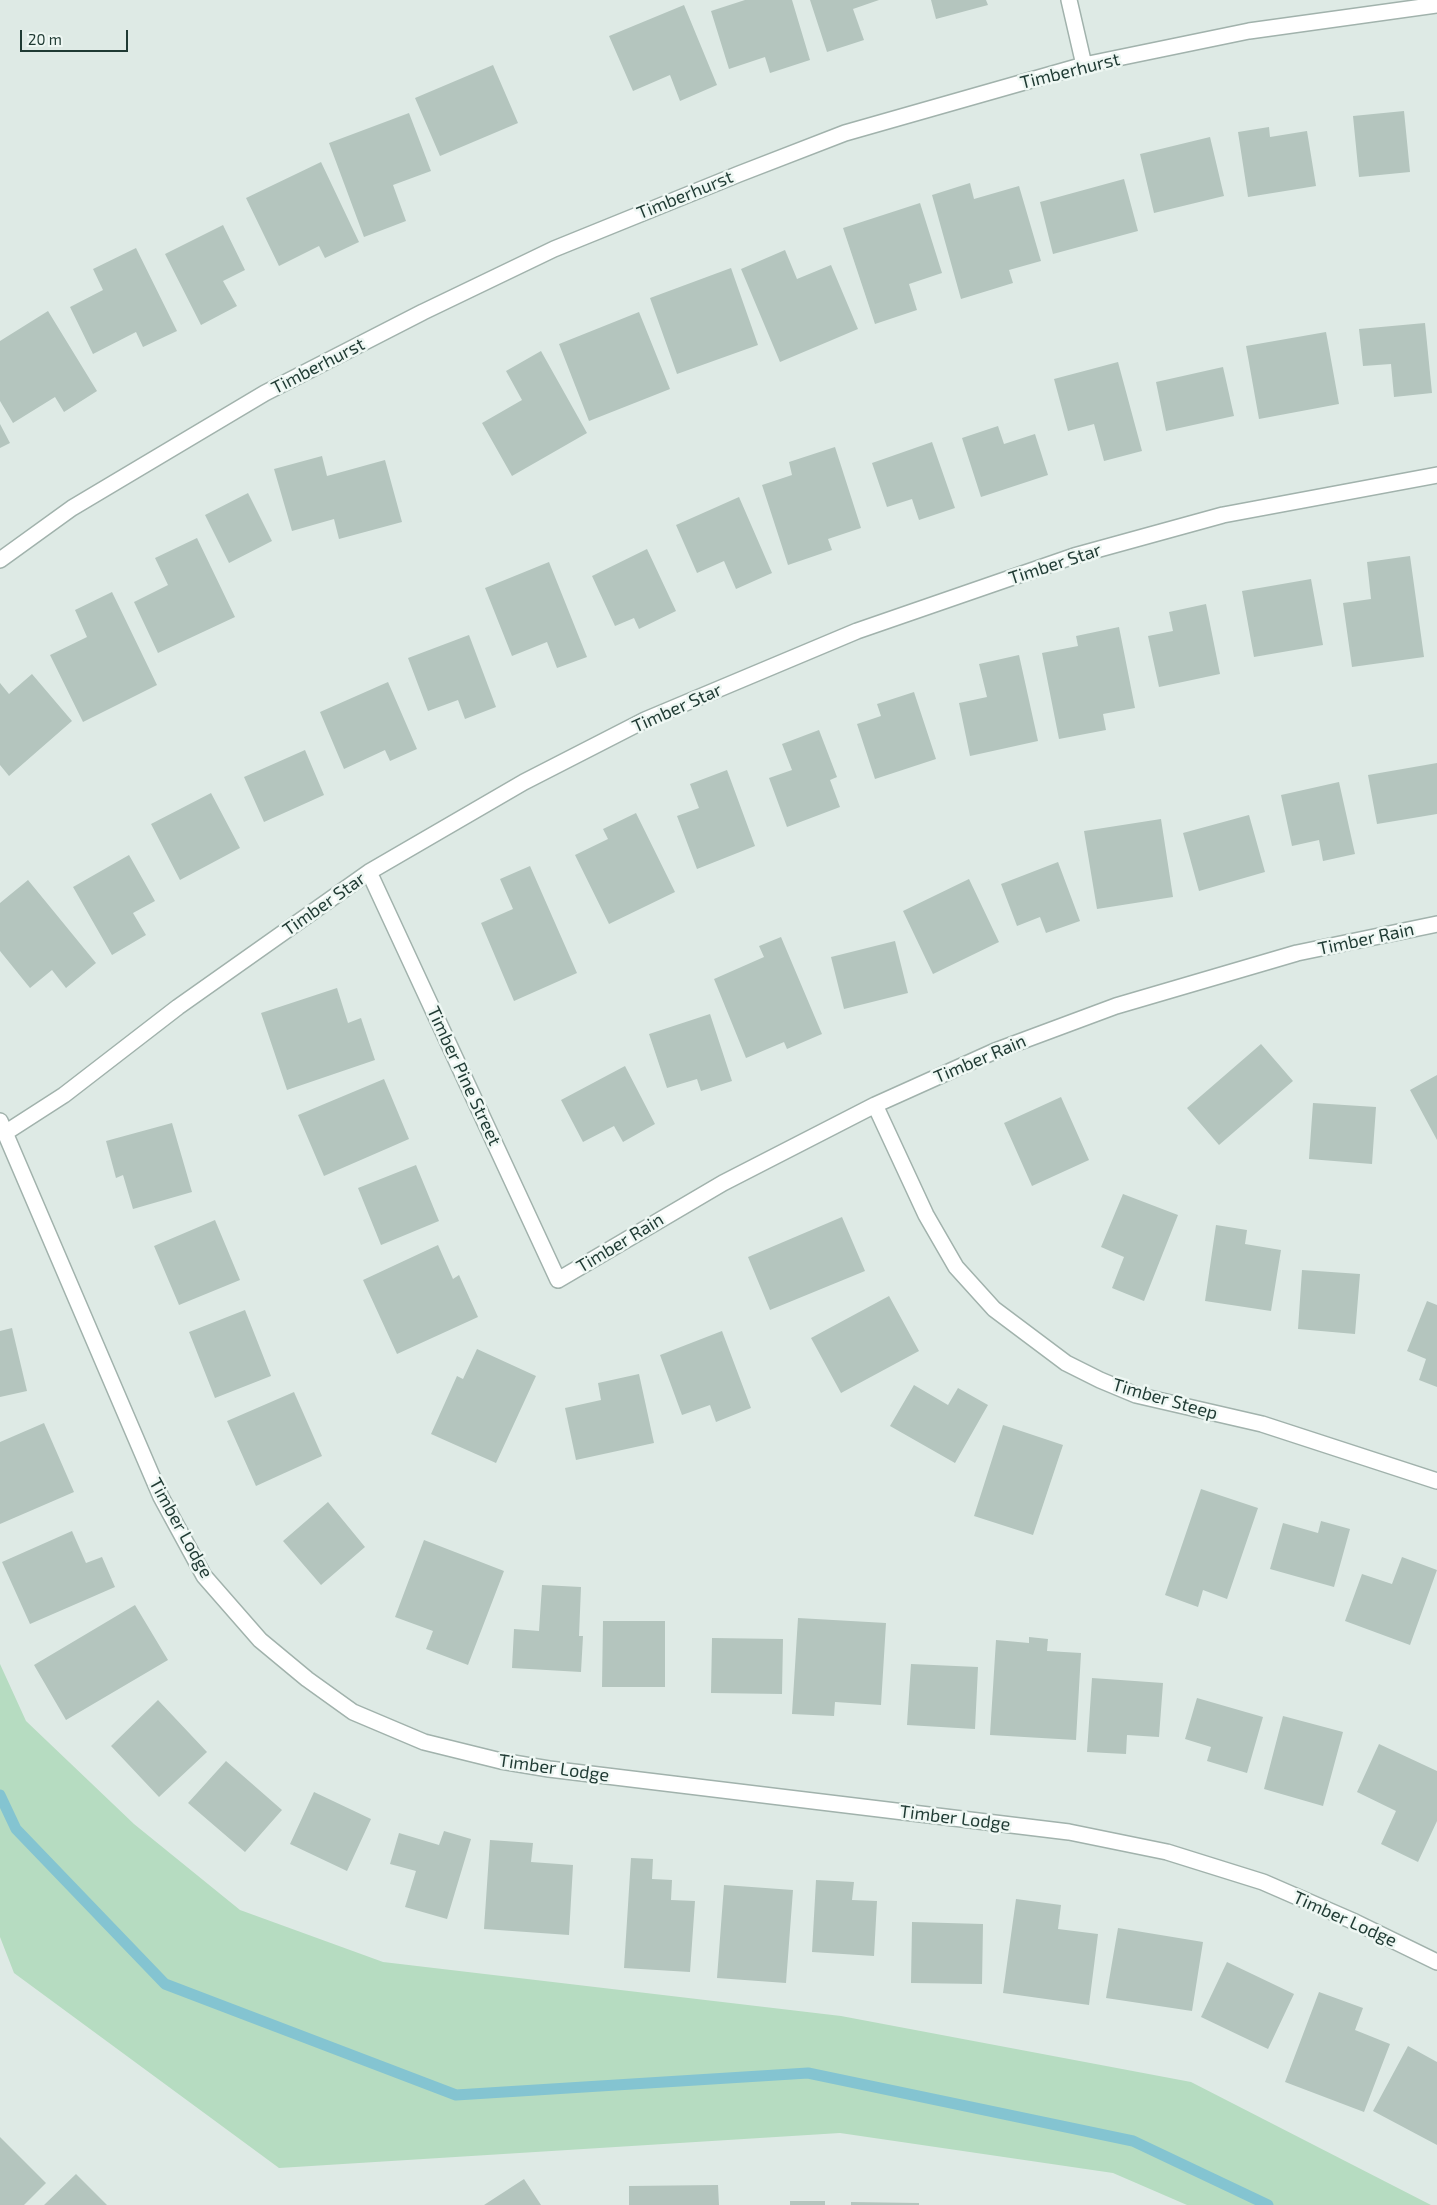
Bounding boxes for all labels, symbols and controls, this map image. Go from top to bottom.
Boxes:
scale bar [22,20,130,52]
text: 20 m [28,30,62,48]
street label: Timberhurst [1018,48,1122,94]
street label: Timberhurst [634,166,736,224]
street label: Timberhurst [268,333,368,399]
street label: Timber Star [1006,539,1104,589]
street label: Timber Star [629,679,725,737]
street label: Timber Star [279,868,369,940]
street label: Timber Rain [1316,918,1416,960]
street label: Timber Pine Street [422,1003,506,1149]
street label: Timber Rain [931,1030,1029,1088]
street label: Timber Rain [573,1209,667,1277]
street label: Timber Steep [1110,1374,1220,1424]
street label: Timber Lodge [145,1474,217,1582]
street label: Timber Lodge [497,1750,611,1786]
street label: Timber Lodge [898,1801,1012,1835]
street label: Timber Lodge [1290,1887,1400,1951]

